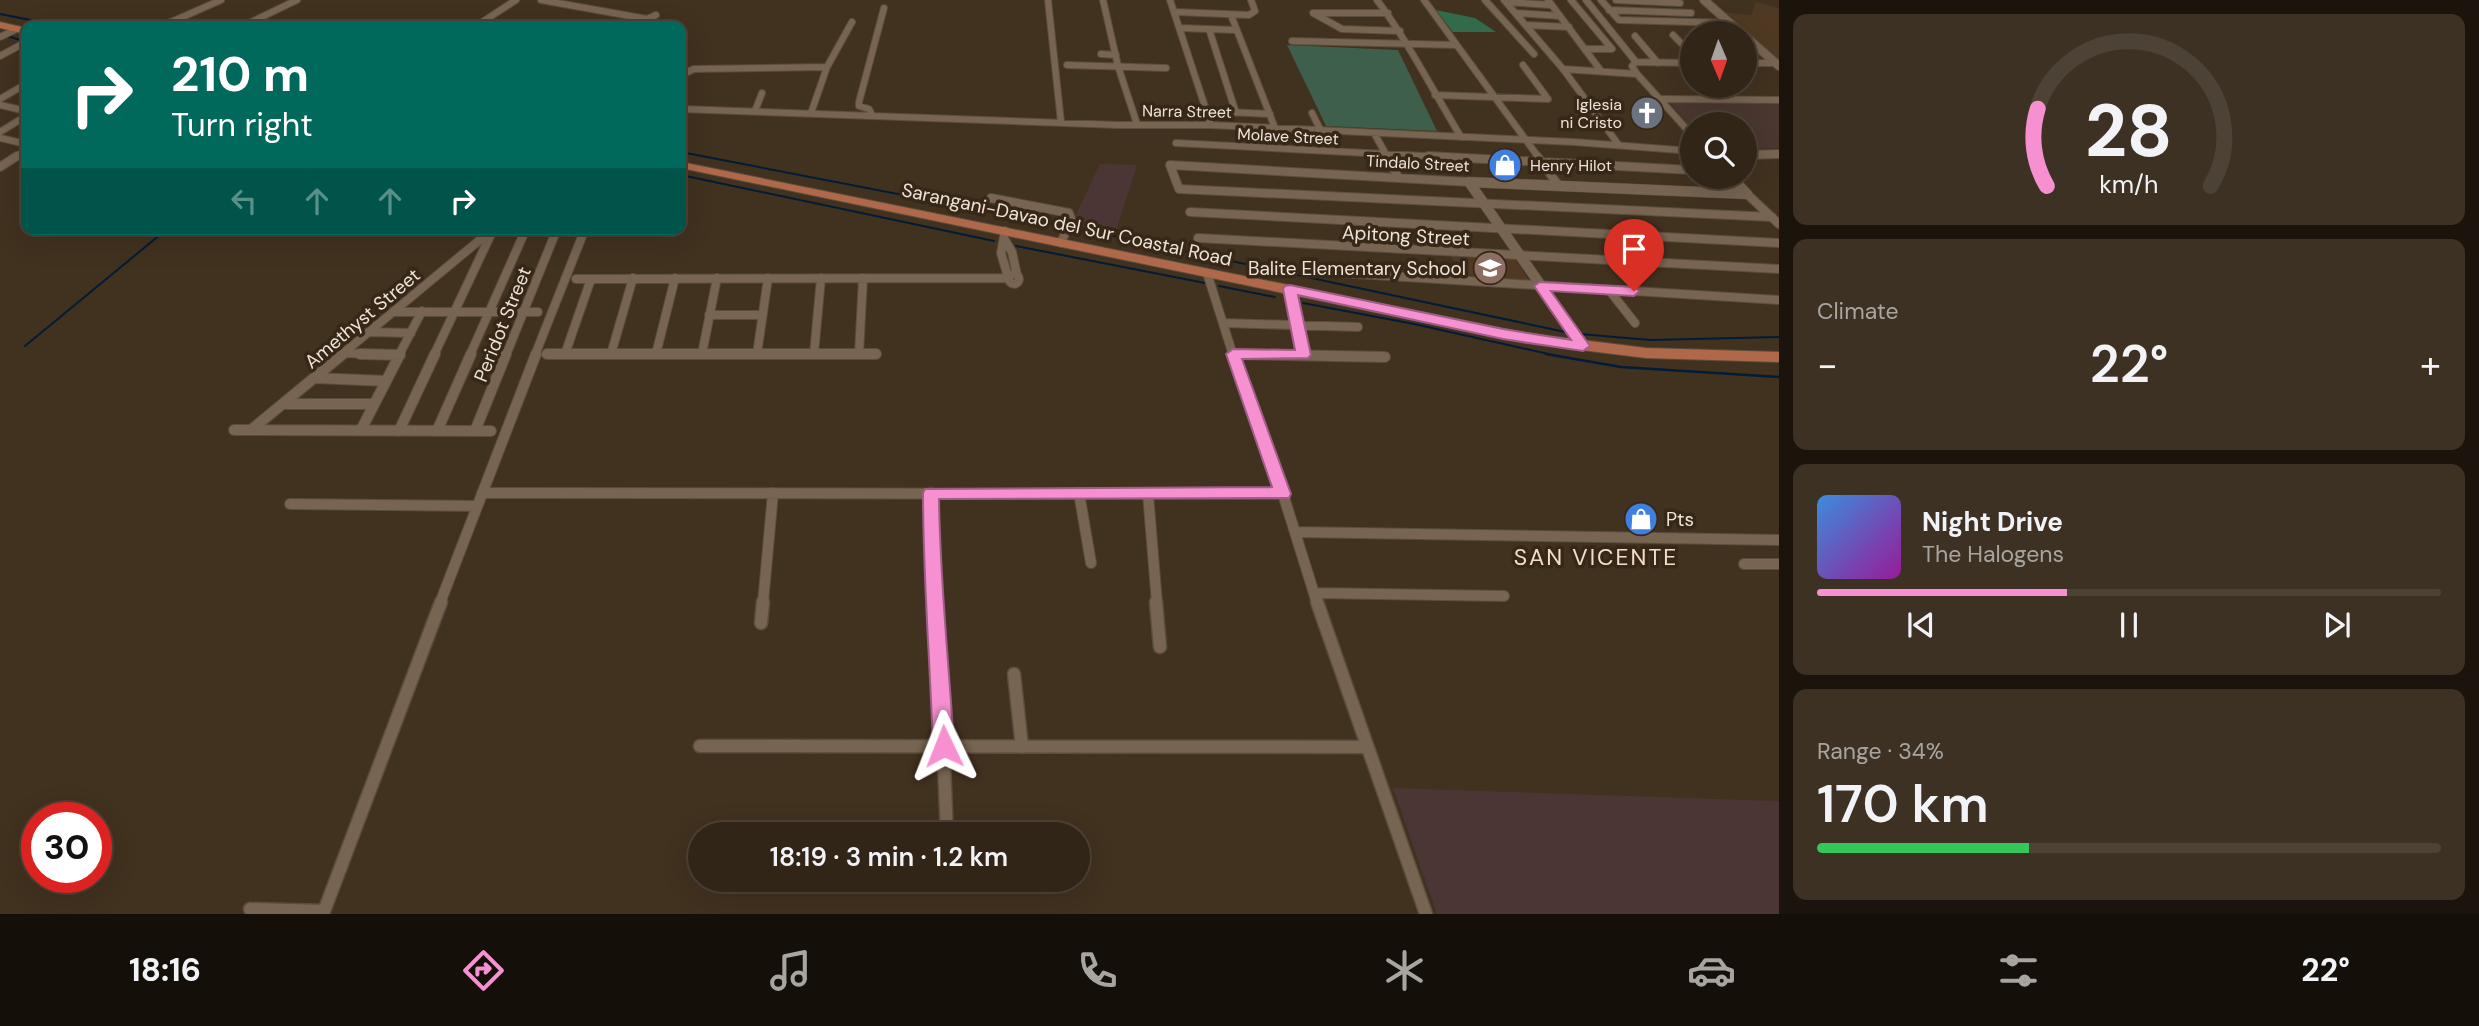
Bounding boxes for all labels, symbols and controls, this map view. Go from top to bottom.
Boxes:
north arrow [1680,21,1757,98]
map controls [1680,21,1757,189]
text: 210 m [171,42,309,106]
icon: right [56,49,147,140]
text: 28 [2085,84,2173,179]
place label: Iglesia ni Cristo [1560,94,1622,133]
church icon: Iglesia ni Cristo [1628,94,1666,132]
street label: Narra Street [1142,100,1232,123]
text: Turn right [171,104,313,146]
button: search [1680,112,1757,189]
street label: Molave Street [1237,123,1339,150]
shop icon: Henry Hilot [1486,146,1524,184]
street label: Tindalo Street [1366,150,1470,177]
place label: Henry Hilot [1530,155,1612,176]
text: km/h [2099,167,2159,200]
street label: Sarangani-Davao del Sur Coastal Road [899,177,1234,272]
icon: left [225,182,263,220]
icon: ahead [298,182,336,220]
icon: ahead [371,182,409,220]
icon: right [444,182,482,220]
pin [1604,219,1664,291]
street label: Apitong Street [1341,220,1471,251]
icon: arrive [1615,230,1653,268]
school or university icon: Balite Elementary School [1471,249,1509,287]
place label: Balite Elementary School [1248,256,1466,281]
street label: Amethyst Street [299,263,425,374]
street label: Peridot Street [468,263,537,385]
text: Climate [1817,296,1899,326]
text: 22° [2090,330,2168,398]
text: − [1817,340,1838,390]
text: + [2420,340,2441,390]
shop icon: Pts [1622,500,1660,538]
text: Night Drive [1922,505,2063,539]
place label: Pts [1666,507,1694,532]
text: The Halogens [1922,539,2064,569]
district label: SAN VICENTE [1514,542,1678,572]
icon: previous [1902,606,1940,644]
icon: pause [2110,606,2148,644]
icon: next [2318,606,2356,644]
position arrow [907,709,981,783]
text: Range · 34% [1817,736,1944,766]
text: 170 km [1817,770,1989,838]
speed limit sign: 30 [21,802,112,893]
text: 18:19 · 3 min · 1.2 km [770,840,1008,874]
icon: directions [459,946,508,995]
icon: music [766,946,815,995]
icon: phone [1073,946,1122,995]
icon: climate [1380,946,1429,995]
icon: car [1687,946,1736,995]
icon: filters [1994,946,2043,995]
text: 18:16 [129,949,201,991]
text: 22° [2301,949,2350,991]

